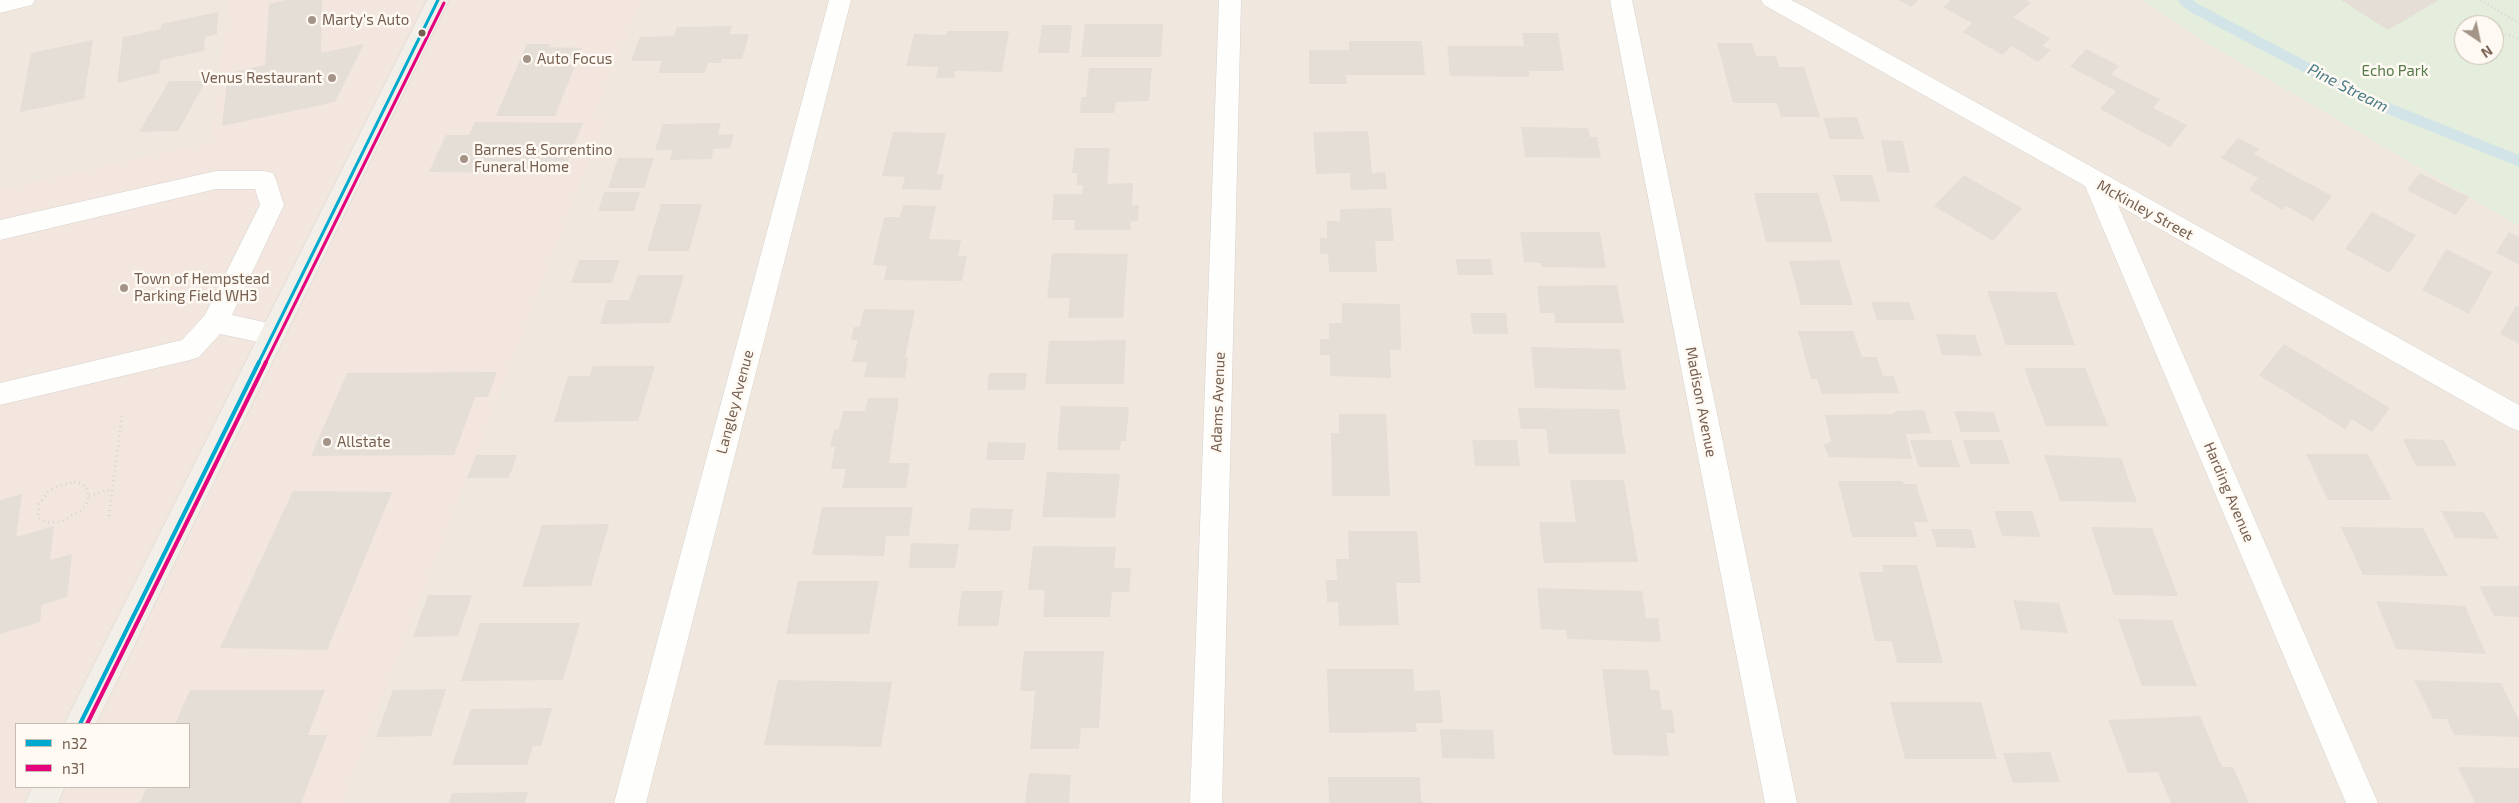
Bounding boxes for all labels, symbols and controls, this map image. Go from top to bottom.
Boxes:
place label: Marty's Auto [322,11,409,29]
marker: Marty's Auto [306,14,318,26]
north arrow [2454,15,2504,65]
unlabelled marker [417,28,427,38]
text: N [2478,42,2496,62]
place label: Auto Focus [537,50,612,68]
marker: Auto Focus [521,53,533,65]
water label: Pine Stream [2305,60,2391,116]
park label: Echo Park [2362,62,2428,80]
place label: Venus Restaurant [201,69,322,87]
marker: Venus Restaurant [326,72,338,84]
place label: Barnes & Sorrentino Funeral Home [474,141,612,176]
marker: Barnes & Sorrentino Funeral Home [458,153,470,165]
street label: McKinley Street [2094,176,2196,244]
place label: Town of Hempstead Parking Field WH3 [134,270,270,305]
marker: Town of Hempstead Parking Field WH3 [118,282,130,294]
street label: Madison Avenue [1681,345,1721,459]
street label: Langley Avenue [712,348,758,456]
street label: Adams Avenue [1207,351,1229,453]
place label: Allstate [337,433,391,451]
marker: Allstate [321,436,333,448]
street label: Harding Avenue [2200,439,2258,545]
legend [15,723,190,788]
text: n32 [62,734,88,752]
text: n31 [62,759,85,777]

